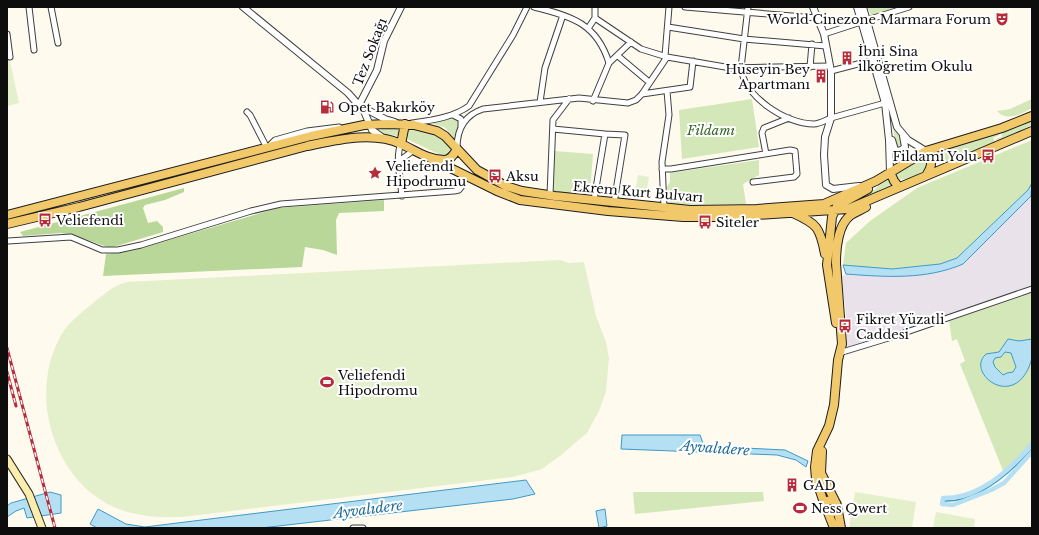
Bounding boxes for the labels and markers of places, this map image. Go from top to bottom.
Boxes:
place label: World Cinezone Marmara Forum [766,11,991,28]
theatre icon: World Cinezone Marmara Forum [994,11,1010,27]
place label: İbni Sina ilköğretim Okulu [858,43,973,75]
building icon: İbni Sina ilköğretim Okulu [839,50,855,66]
place label: Hüseyin Bey Apartmanı [725,61,811,93]
building icon: Hüseyin Bey Apartmanı [813,68,829,84]
fuel station icon: Opet Bakırköy [319,99,335,115]
place label: Opet Bakırköy [338,99,436,116]
place label: Fildami Yolu [892,148,977,165]
bus stop icon: Fildami Yolu [980,148,996,164]
place label: Veliefendi Hipodrumu [385,158,466,190]
place icon: Veliefendi Hipodrumu [367,165,383,181]
bus stop icon: Aksu [487,168,503,184]
place label: Aksu [505,168,539,185]
bus stop icon: Veliefendi [37,212,53,228]
place label: Veliefendi [55,212,124,229]
bus stop icon: Siteler [697,214,713,230]
place label: Siteler [716,214,760,231]
place label: Fikret Yüzatli Caddesi [856,311,945,343]
bus stop icon: Fikret Yüzatli Caddesi [837,318,853,334]
place label: Veliefendi Hipodromu [337,367,418,399]
sports icon: Veliefendi Hipodromu [319,374,335,390]
building icon: GAD [784,477,800,493]
place label: GAD [803,477,836,494]
sports icon: Ness Qwert [792,500,808,516]
place label: Ness Qwert [811,500,887,517]

